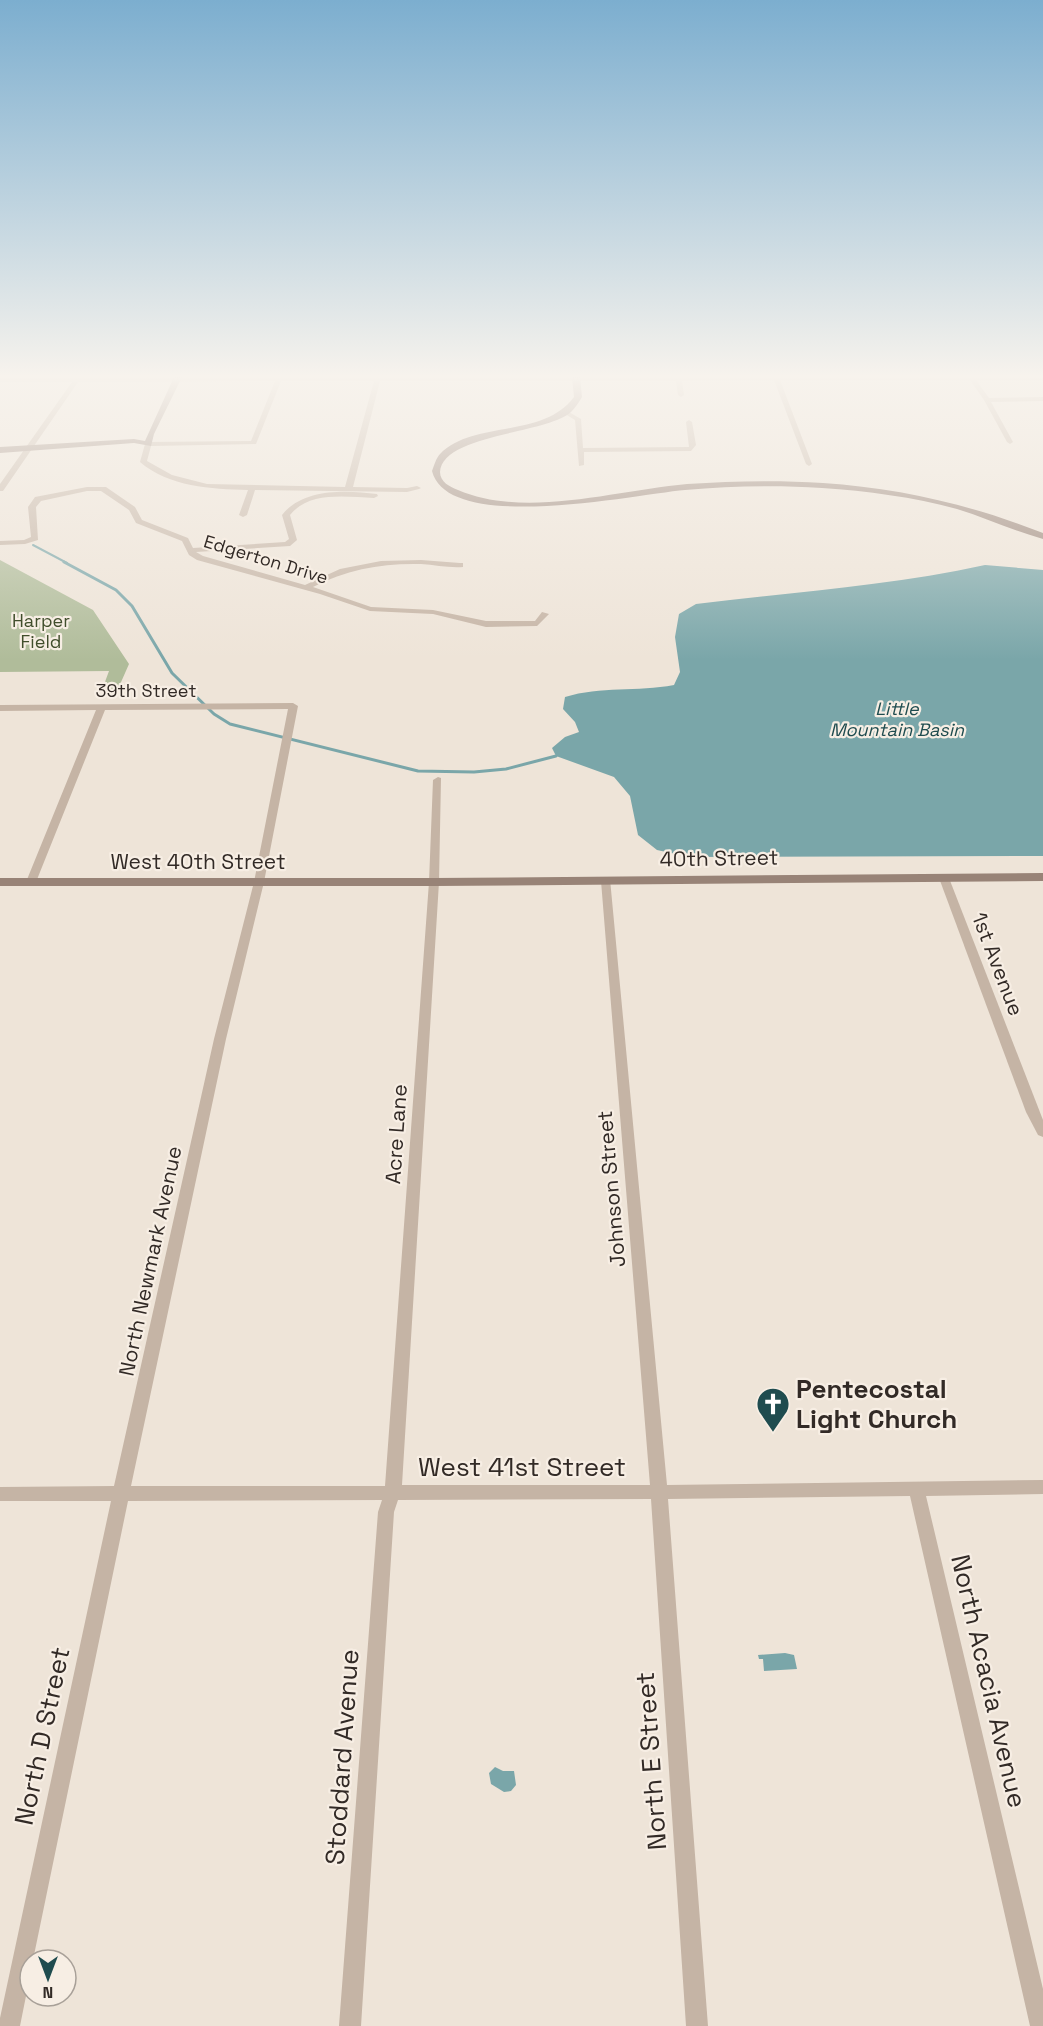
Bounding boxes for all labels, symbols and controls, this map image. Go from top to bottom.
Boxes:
street label: Edgerton Drive [201,529,331,589]
park label: Harper Field [12,609,70,653]
street label: 39th Street [96,679,196,702]
water label: Little Mountain Basin [830,697,965,741]
street label: 40th Street [659,843,779,873]
street label: West 40th Street [110,848,286,875]
street label: 1st Avenue [966,908,1030,1020]
street label: Acre Lane [379,1083,413,1185]
street label: Johnson Street [591,1110,631,1268]
street label: North Newmark Avenue [112,1144,188,1378]
place label: Pentecostal Light Church [796,1372,957,1436]
church icon: Pentecostal Light Church [755,1386,791,1433]
street label: West 41st Street [418,1450,626,1484]
street label: North Acacia Avenue [943,1551,1035,1811]
street label: North D Street [7,1644,77,1828]
street label: Stoddard Avenue [318,1648,366,1866]
street label: North E Street [628,1671,674,1851]
north arrow [18,1948,78,2008]
text: N [43,1982,53,2003]

